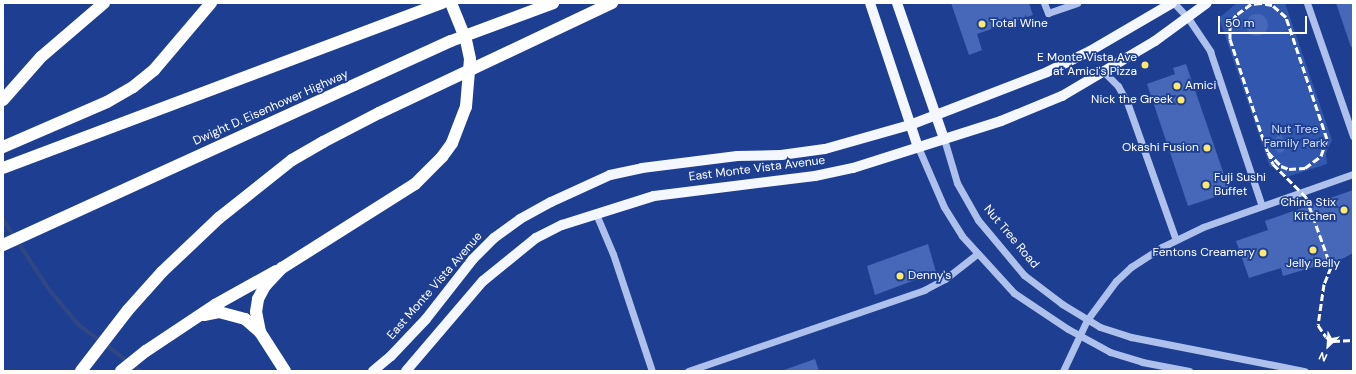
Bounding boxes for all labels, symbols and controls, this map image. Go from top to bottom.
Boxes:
scale bar [1220,8,1309,34]
text: 50 m [1225,15,1254,31]
place label: Total Wine [990,17,1048,31]
marker: Total Wine [977,19,987,29]
place label: E Monte Vista Ave at Amici's Pizza [1037,51,1137,79]
marker: E Monte Vista Ave at Amici's Pizza [1140,60,1150,70]
street label: Dwight D. Eisenhower Highway [191,67,351,149]
place label: Amici [1185,79,1216,93]
marker: Amici [1172,81,1182,91]
place label: Nick the Greek [1091,93,1173,107]
marker: Nick the Greek [1176,95,1186,105]
park label: Nut Tree Family Park [1264,123,1326,151]
place label: Okashi Fusion [1122,141,1199,155]
marker: Okashi Fusion [1202,143,1212,153]
street label: East Monte Vista Avenue [688,153,826,185]
place label: Fuji Sushi Buffet [1214,171,1266,199]
marker: Fuji Sushi Buffet [1201,180,1211,190]
place label: China Stix Kitchen [1281,196,1336,224]
street label: Nut Tree Road [980,202,1042,272]
marker: China Stix Kitchen [1339,205,1349,215]
street label: East Monte Vista Avenue [384,229,486,343]
marker: Jelly Belly [1308,245,1318,255]
place label: Fentons Creamery [1153,246,1255,260]
marker: Fentons Creamery [1258,248,1268,258]
place label: Jelly Belly [1286,257,1340,271]
place label: Denny's [908,269,951,283]
marker: Denny's [895,271,905,281]
north arrow [1308,326,1348,366]
text: N [1316,349,1330,365]

